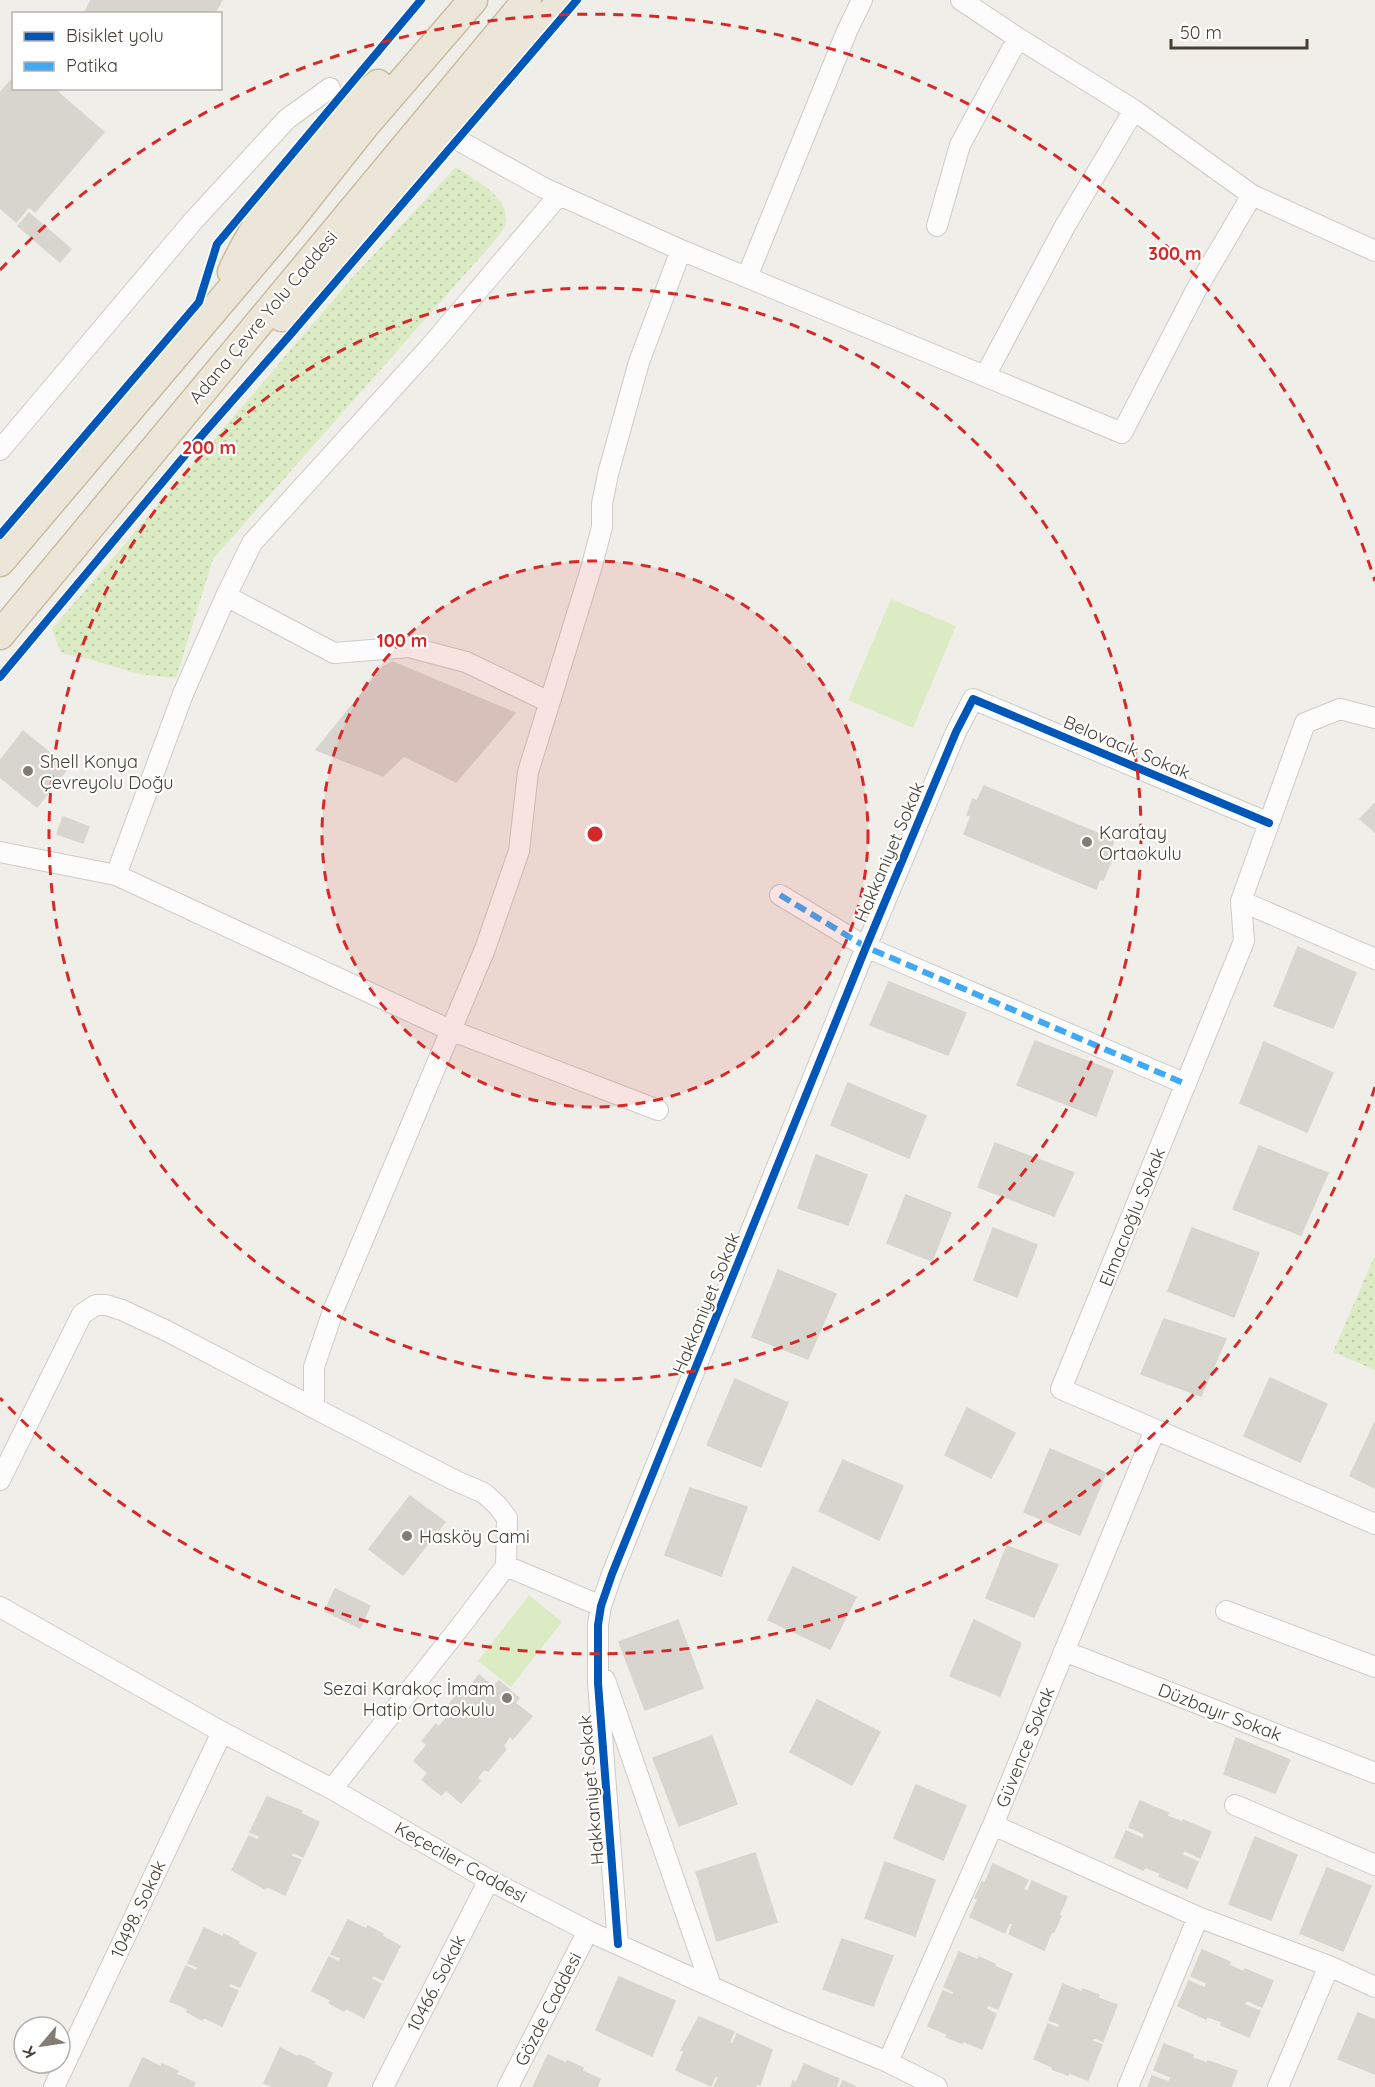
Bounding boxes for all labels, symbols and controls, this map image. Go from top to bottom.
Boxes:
legend [12,12,222,90]
scale bar [1171,12,1308,50]
text: 50 m [1180,21,1222,44]
text: Bisiklet yolu [66,24,164,47]
text: Patika [66,54,118,77]
street label: Adana Çevre Yolu Caddesi [184,226,342,408]
text: 300 m [1148,242,1202,265]
text: 200 m [182,436,236,459]
text: 100 m [377,629,427,652]
street label: Belovacık Sokak [1060,710,1194,784]
place label: Shell Konya Çevreyolu Doğu [40,750,174,794]
marker: Shell Konya Çevreyolu Doğu [21,764,35,778]
street label: Hakkaniyet Sokak [849,778,929,926]
place label: Karatay Ortaokulu [1099,821,1182,865]
centre of rings [585,824,605,844]
marker: Karatay Ortaokulu [1080,835,1094,849]
street label: Elmacıoğlu Sokak [1094,1144,1170,1290]
street label: Hakkaniyet Sokak [667,1229,745,1377]
place label: Hasköy Cami [419,1525,530,1548]
marker: Hasköy Cami [400,1529,414,1543]
place label: Sezai Karakoç İmam Hatip Ortaokulu [323,1677,495,1721]
street label: Düzbayır Sokak [1155,1678,1285,1746]
street label: Güvence Sokak [990,1683,1060,1811]
marker: Sezai Karakoç İmam Hatip Ortaokulu [500,1691,514,1705]
street label: Hakkaniyet Sokak [573,1714,609,1866]
street label: Keçeciler Caddesi [391,1816,531,1908]
street label: 10498. Sokak [105,1856,171,1962]
street label: 10466. Sokak [402,1931,470,2035]
street label: Gözde Caddesi [509,1948,587,2070]
north arrow [12,2015,72,2075]
text: K [18,2043,40,2062]

